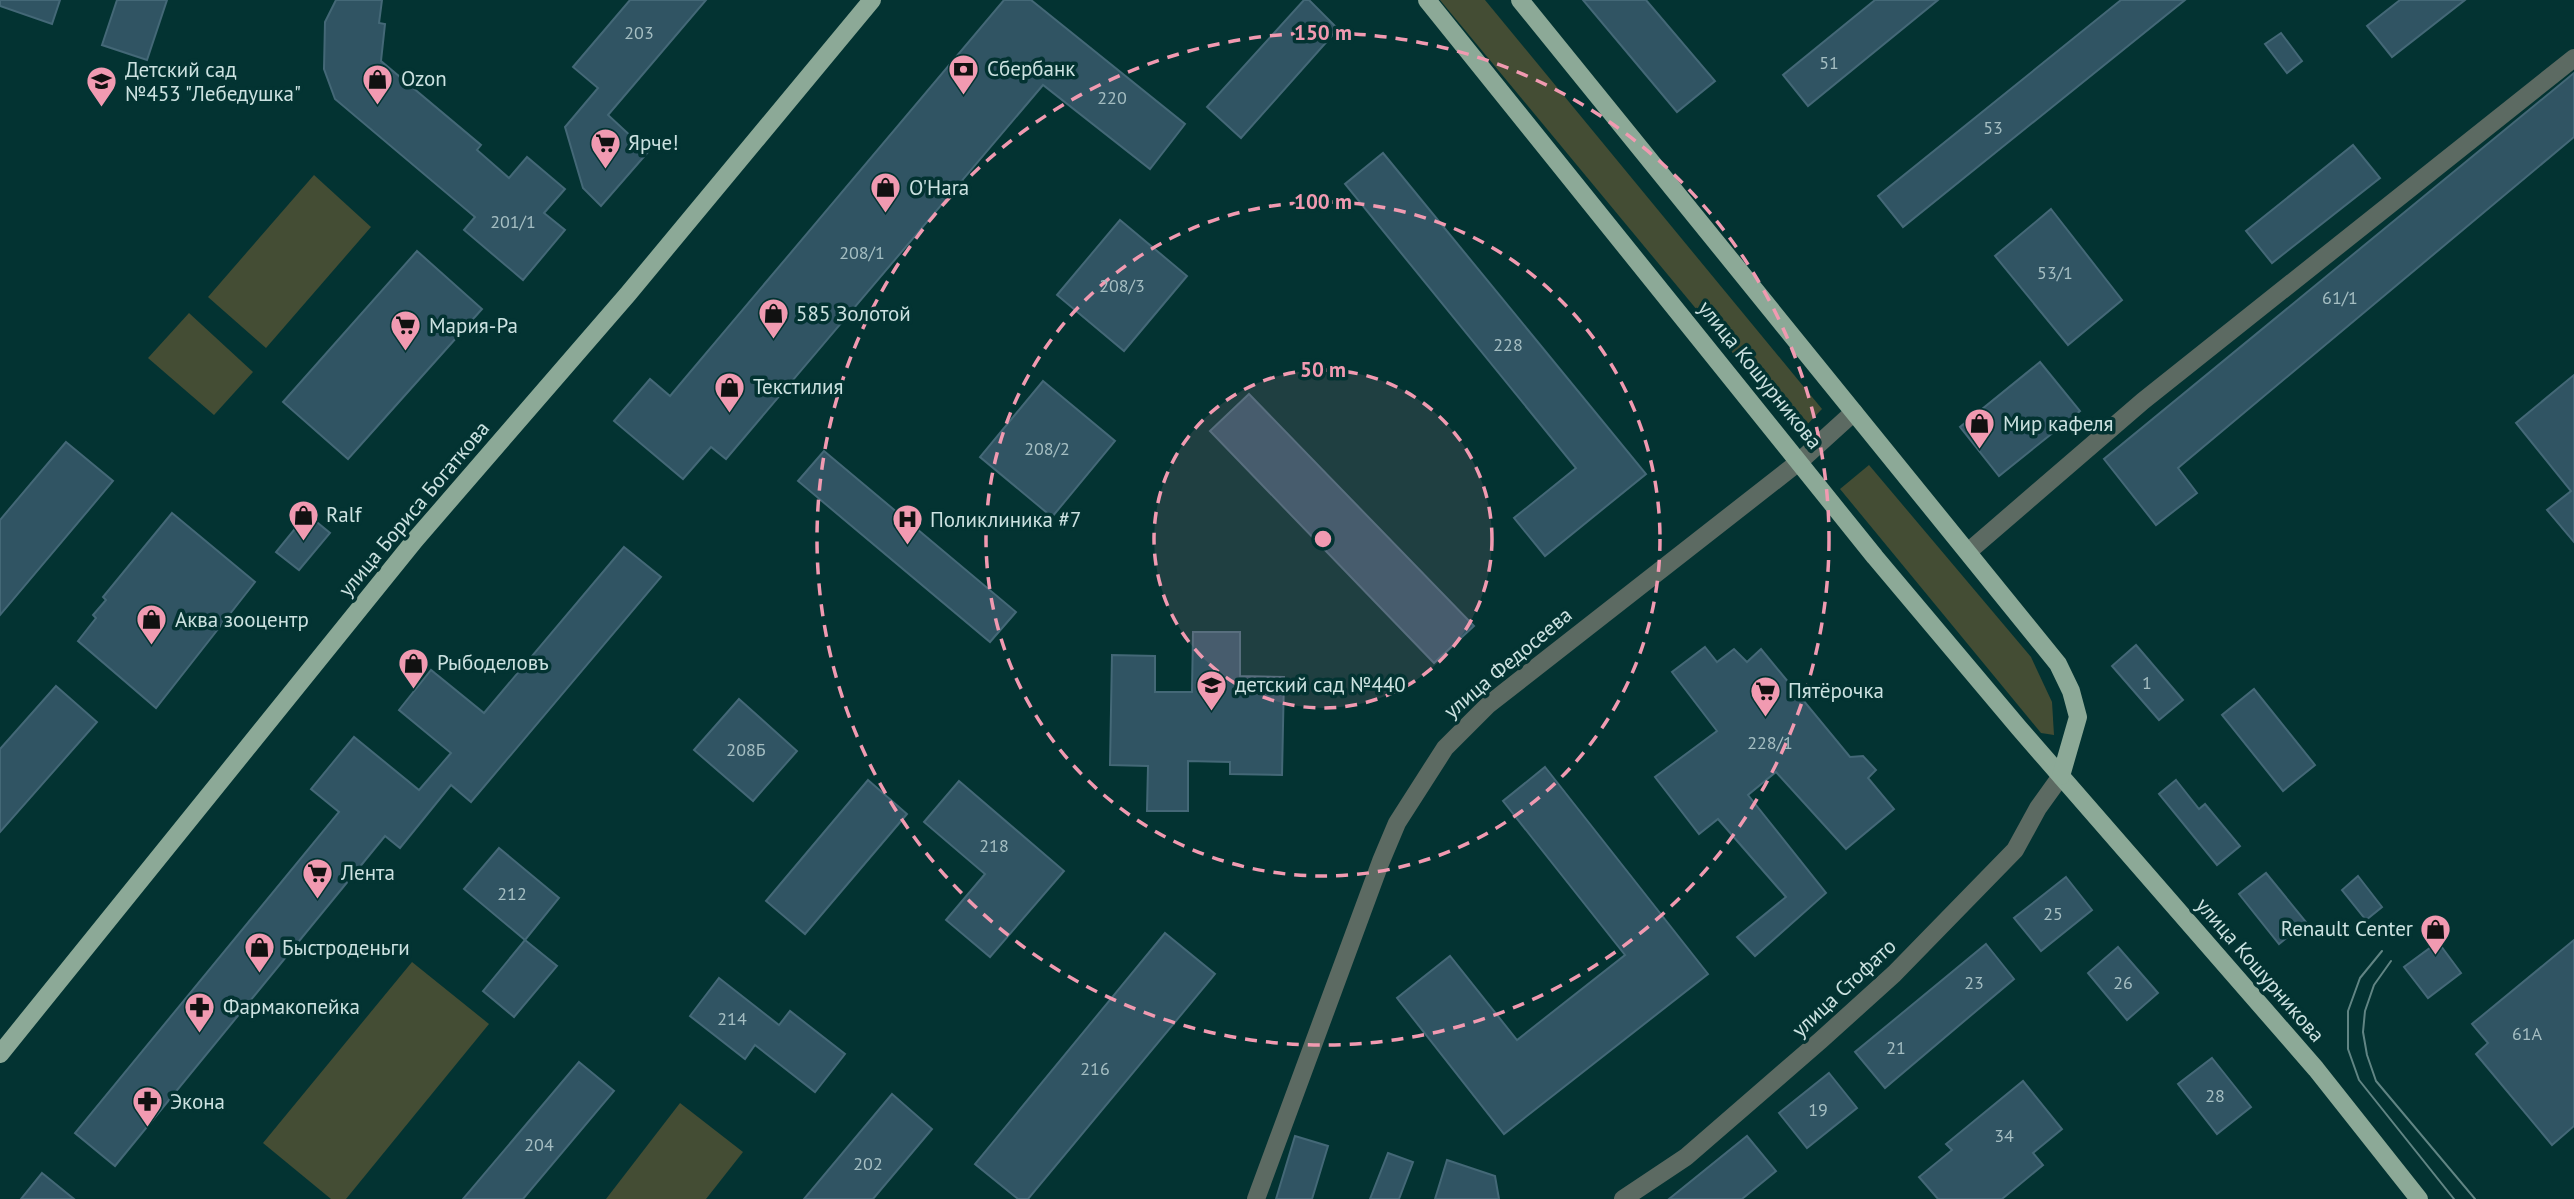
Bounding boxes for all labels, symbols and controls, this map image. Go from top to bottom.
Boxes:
text: 150 m [1294,19,1352,46]
house number: 203 [624,21,654,44]
house number: 51 [1819,51,1839,74]
bank icon: Сбербанк [947,52,981,96]
place label: Сбербанк [987,55,1075,82]
place label: Детский сад №453 "Лебедушка" [125,56,301,107]
shop icon: Ozon [361,62,395,106]
school or university icon: Детский сад №453 "Лебедушка" [85,65,119,109]
place label: Ozon [401,65,447,92]
house number: 220 [1097,86,1127,109]
house number: 53 [1983,116,2003,139]
supermarket icon: Ярче! [588,126,622,170]
place label: Ярче! [628,129,679,156]
shop icon: O'Hara [869,171,903,215]
place label: O'Hara [909,174,969,201]
text: 100 m [1294,188,1352,215]
house number: 201/1 [490,210,536,233]
house number: 208/1 [839,241,885,264]
house number: 53/1 [2037,261,2073,284]
house number: 208/3 [1099,274,1145,297]
house number: 61/1 [2322,286,2358,309]
street label: улица Кошурникова [1692,295,1829,454]
shop icon: 585 Золотой [756,297,790,341]
place label: 585 Золотой [796,300,911,327]
supermarket icon: Мария-Ра [389,309,423,353]
place label: Мария-Ра [429,312,518,339]
house number: 228 [1493,333,1523,356]
text: 50 m [1300,356,1346,383]
shop icon: Текстилия [713,370,747,414]
place label: Текстилия [753,373,843,400]
shop icon: Мир кафеля [1963,407,1997,451]
place label: Мир кафеля [2003,410,2114,437]
street label: улица Бориса Богаткова [332,415,495,602]
house number: 208/2 [1024,437,1070,460]
shop icon: Ralf [286,498,320,542]
place label: Ralf [326,501,363,528]
hospital icon: Поликлиника #7 [890,503,924,547]
place label: Поликлиника #7 [930,506,1081,533]
centre of rings [1311,527,1335,551]
street label: улица Федосеева [1438,601,1577,724]
shop icon: Аква зооцентр [135,603,169,647]
place label: Аква зооцентр [175,606,309,633]
shop icon: Рыбоделовъ [397,646,431,690]
place label: Рыбоделовъ [437,649,549,676]
school or university icon: детский сад №440 [1195,668,1229,712]
place label: детский сад №440 [1235,671,1406,698]
house number: 1 [2142,671,2152,694]
supermarket icon: Пятёрочка [1748,674,1782,718]
place label: Пятёрочка [1788,677,1884,704]
house number: 228/1 [1747,731,1793,754]
house number: 208Б [726,738,766,761]
house number: 218 [979,834,1009,857]
supermarket icon: Лента [301,856,335,900]
place label: Лента [340,859,395,886]
house number: 212 [497,882,527,905]
street label: улица Кошурникова [2190,892,2331,1048]
house number: 25 [2043,902,2063,925]
shop icon: Renault Center [2419,912,2453,956]
place label: Renault Center [2281,915,2413,942]
shop icon: Быстроденьги [242,931,276,975]
street label: улица Стофато [1786,932,1902,1043]
place label: Быстроденьги [282,934,410,961]
house number: 23 [1964,971,1984,994]
house number: 26 [2113,971,2133,994]
pharmacy icon: Фармакопейка [183,990,217,1034]
place label: Фармакопейка [223,993,360,1020]
house number: 214 [717,1007,747,1030]
house number: 61А [2512,1022,2543,1045]
house number: 21 [1886,1036,1906,1059]
house number: 216 [1080,1057,1110,1080]
house number: 28 [2205,1084,2225,1107]
pharmacy icon: Экона [130,1085,164,1129]
place label: Экона [170,1088,225,1115]
house number: 19 [1808,1098,1828,1121]
house number: 34 [1994,1124,2014,1147]
house number: 204 [524,1133,554,1156]
house number: 202 [853,1152,883,1175]

